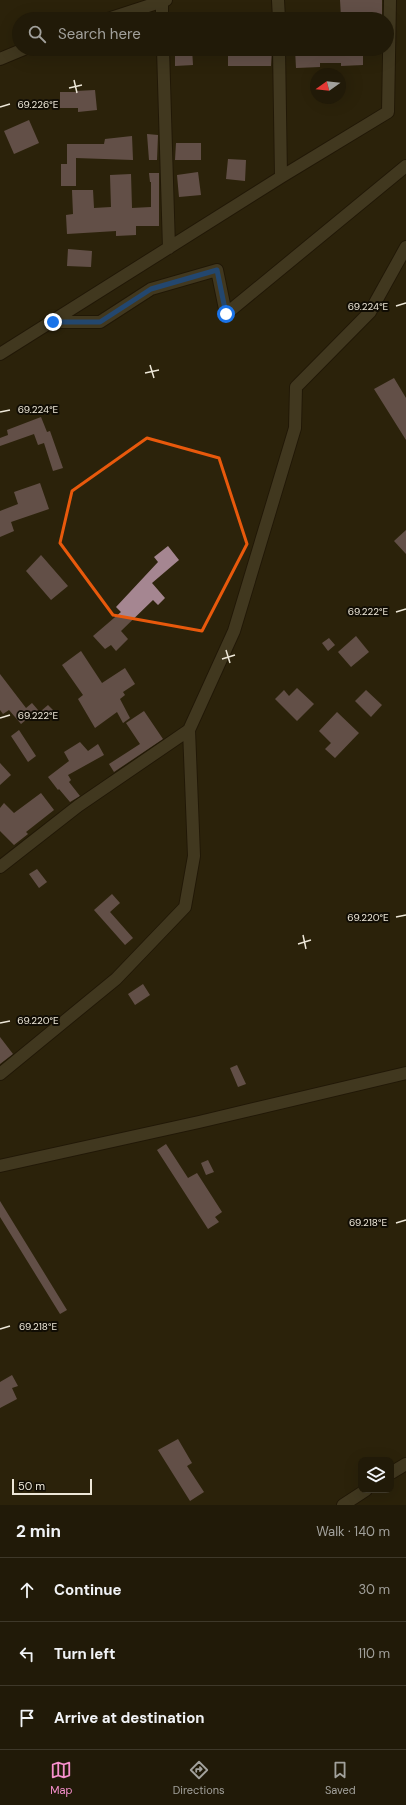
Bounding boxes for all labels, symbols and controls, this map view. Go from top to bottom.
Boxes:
search box [12,12,394,56]
icon: search [26,23,48,45]
text: Search here [58,24,141,44]
north arrow [310,68,346,104]
text: 69.226°E [18,98,59,111]
text: 69.224°E [348,300,389,313]
route start [217,305,235,323]
route end [44,313,62,331]
text: 69.224°E [18,403,59,416]
text: 69.222°E [348,605,389,618]
text: 69.222°E [18,709,59,722]
text: 69.220°E [347,911,389,924]
text: 69.220°E [17,1014,59,1027]
text: 69.218°E [349,1216,387,1229]
text: 69.218°E [19,1320,57,1333]
map controls [358,1457,394,1493]
button: layers [358,1457,394,1493]
scale bar [12,1477,92,1496]
text: 50 m [18,1479,45,1493]
text: 2 min [16,1520,61,1542]
text: Walk · 140 m [316,1523,390,1540]
icon: ahead [16,1579,38,1601]
text: Continue [54,1580,122,1600]
text: 30 m [358,1581,390,1598]
icon: left [16,1643,38,1665]
text: Turn left [54,1644,115,1664]
text: 110 m [358,1645,390,1662]
icon: arrive [16,1707,38,1729]
text: Arrive at destination [54,1708,205,1728]
tab: Map [50,1759,72,1797]
tab: Directions [173,1759,225,1797]
tab: Saved [325,1759,356,1797]

